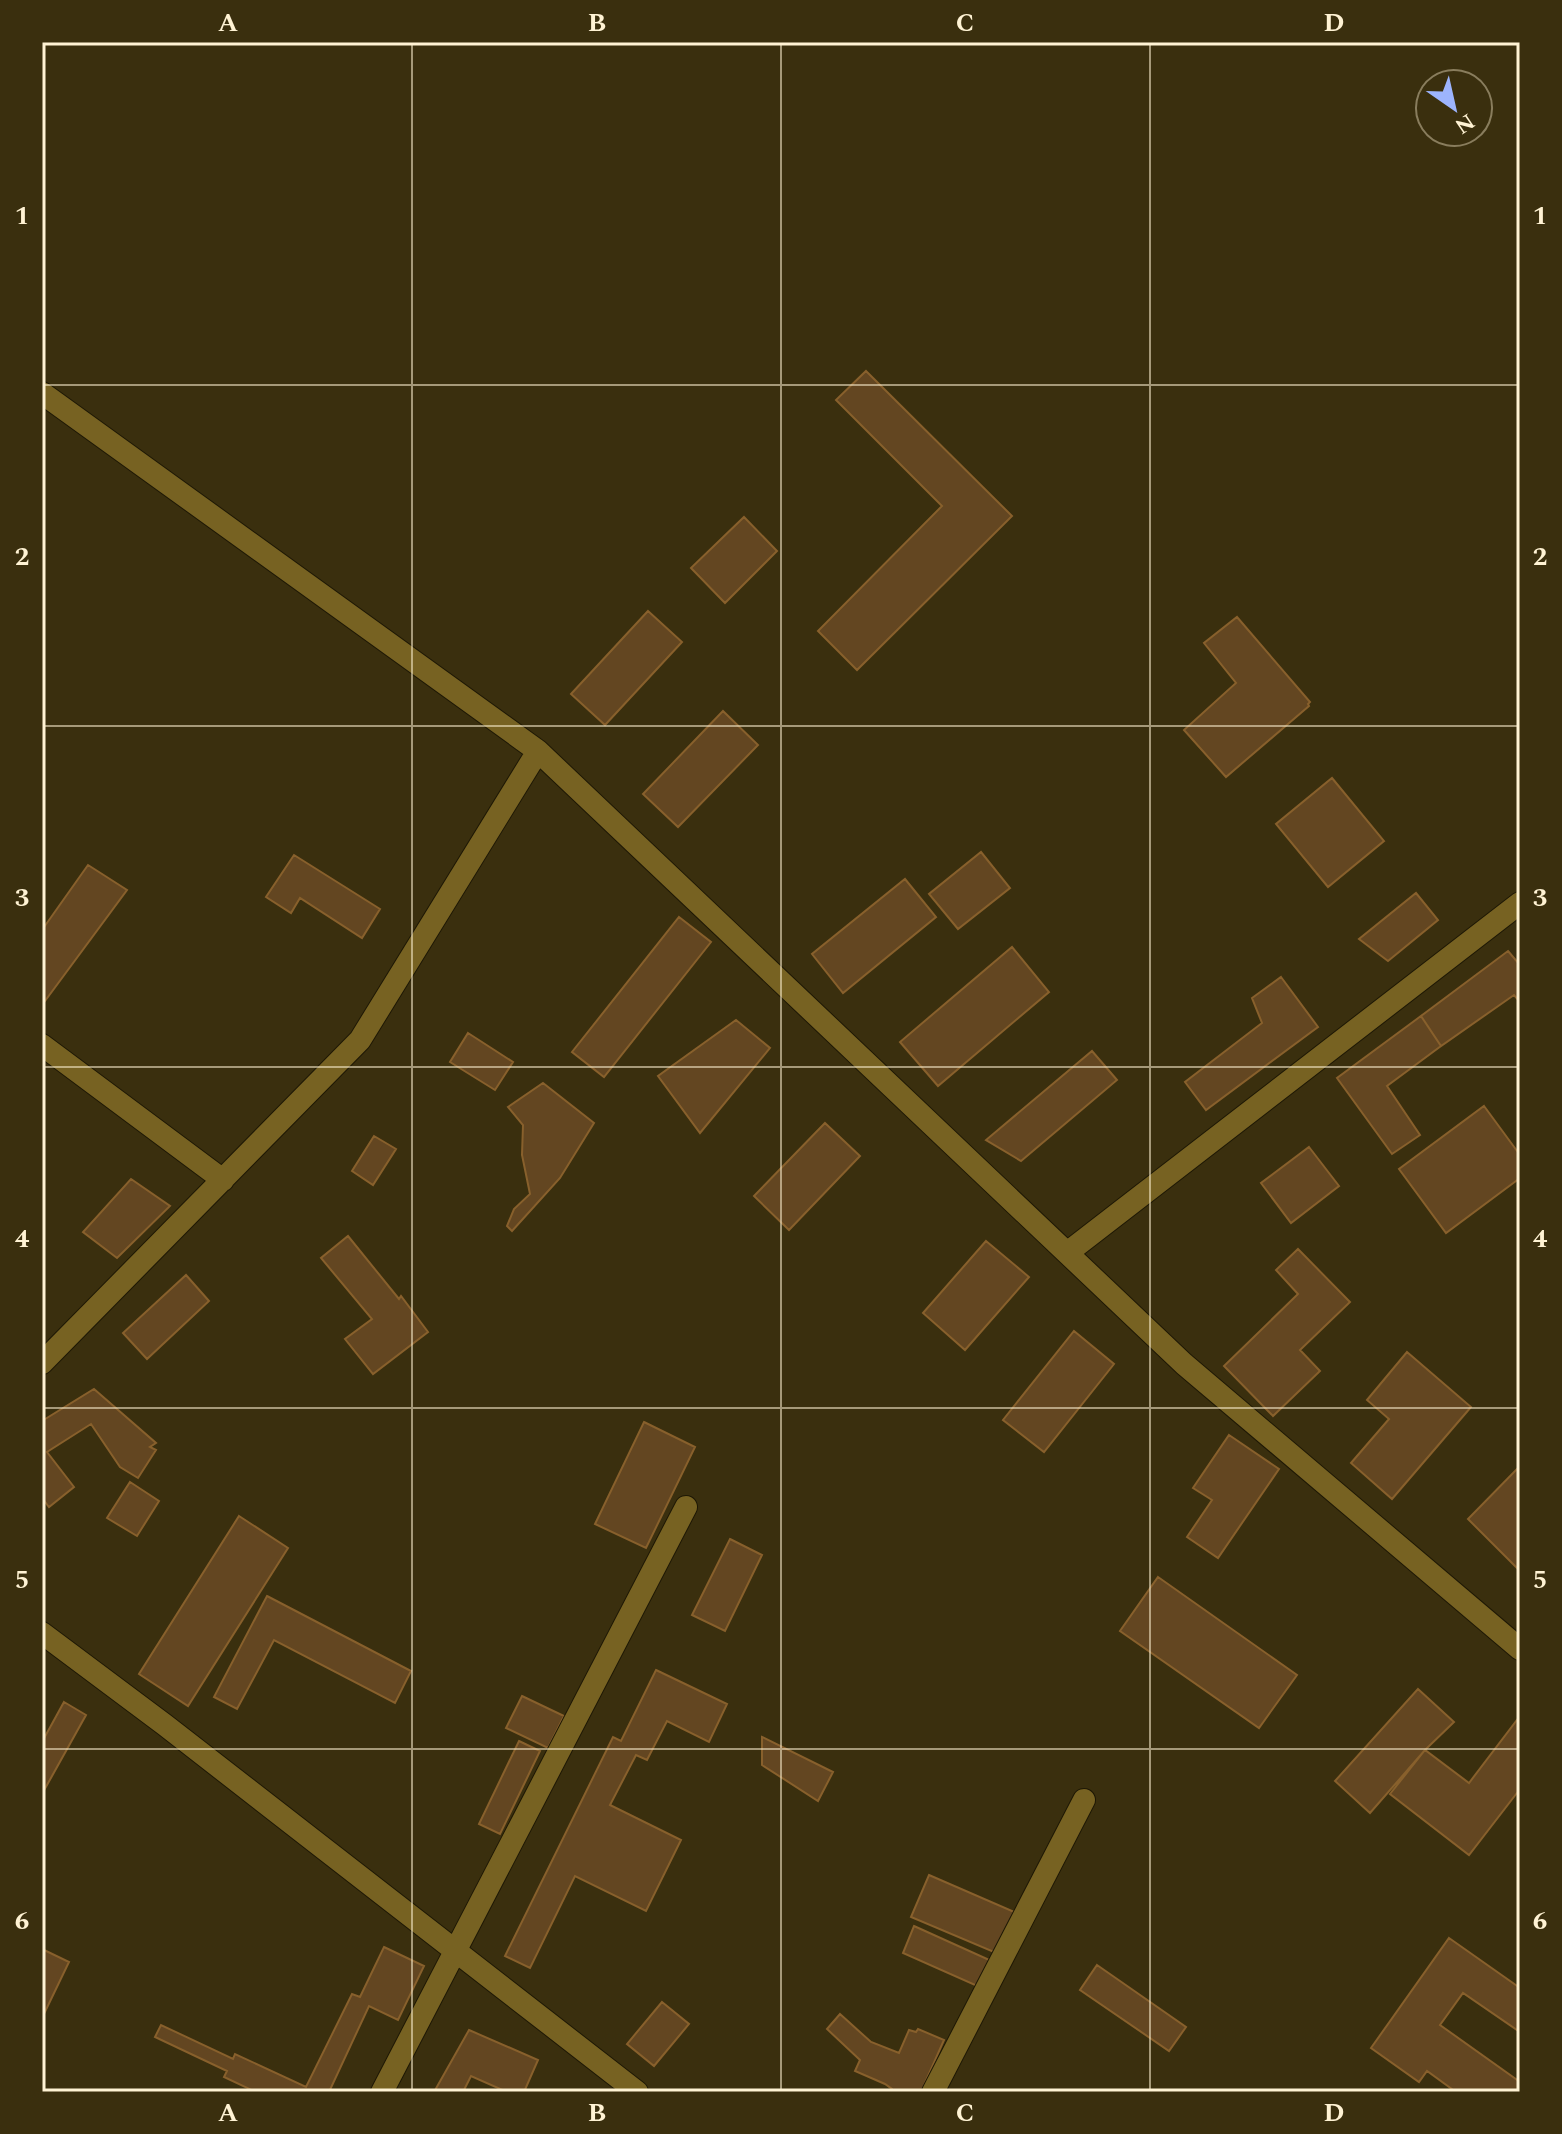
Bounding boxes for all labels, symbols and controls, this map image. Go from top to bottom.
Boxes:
text: A [218,3,238,43]
text: B [588,3,606,43]
text: C [956,3,974,43]
text: D [1324,3,1344,43]
north arrow [1414,68,1494,148]
text: N [1448,105,1481,142]
text: 1 [15,196,29,236]
text: 1 [1533,196,1547,236]
text: 2 [15,537,29,577]
text: 2 [1533,537,1547,577]
text: 3 [15,878,29,918]
text: 3 [1533,878,1547,918]
text: 4 [15,1219,30,1259]
text: 4 [1533,1219,1548,1259]
text: 5 [15,1560,29,1600]
text: 5 [1533,1560,1547,1600]
text: 6 [15,1901,29,1941]
text: 6 [1533,1901,1547,1941]
text: A [218,2093,238,2133]
text: B [588,2093,606,2133]
text: C [956,2093,974,2133]
text: D [1324,2093,1344,2133]

